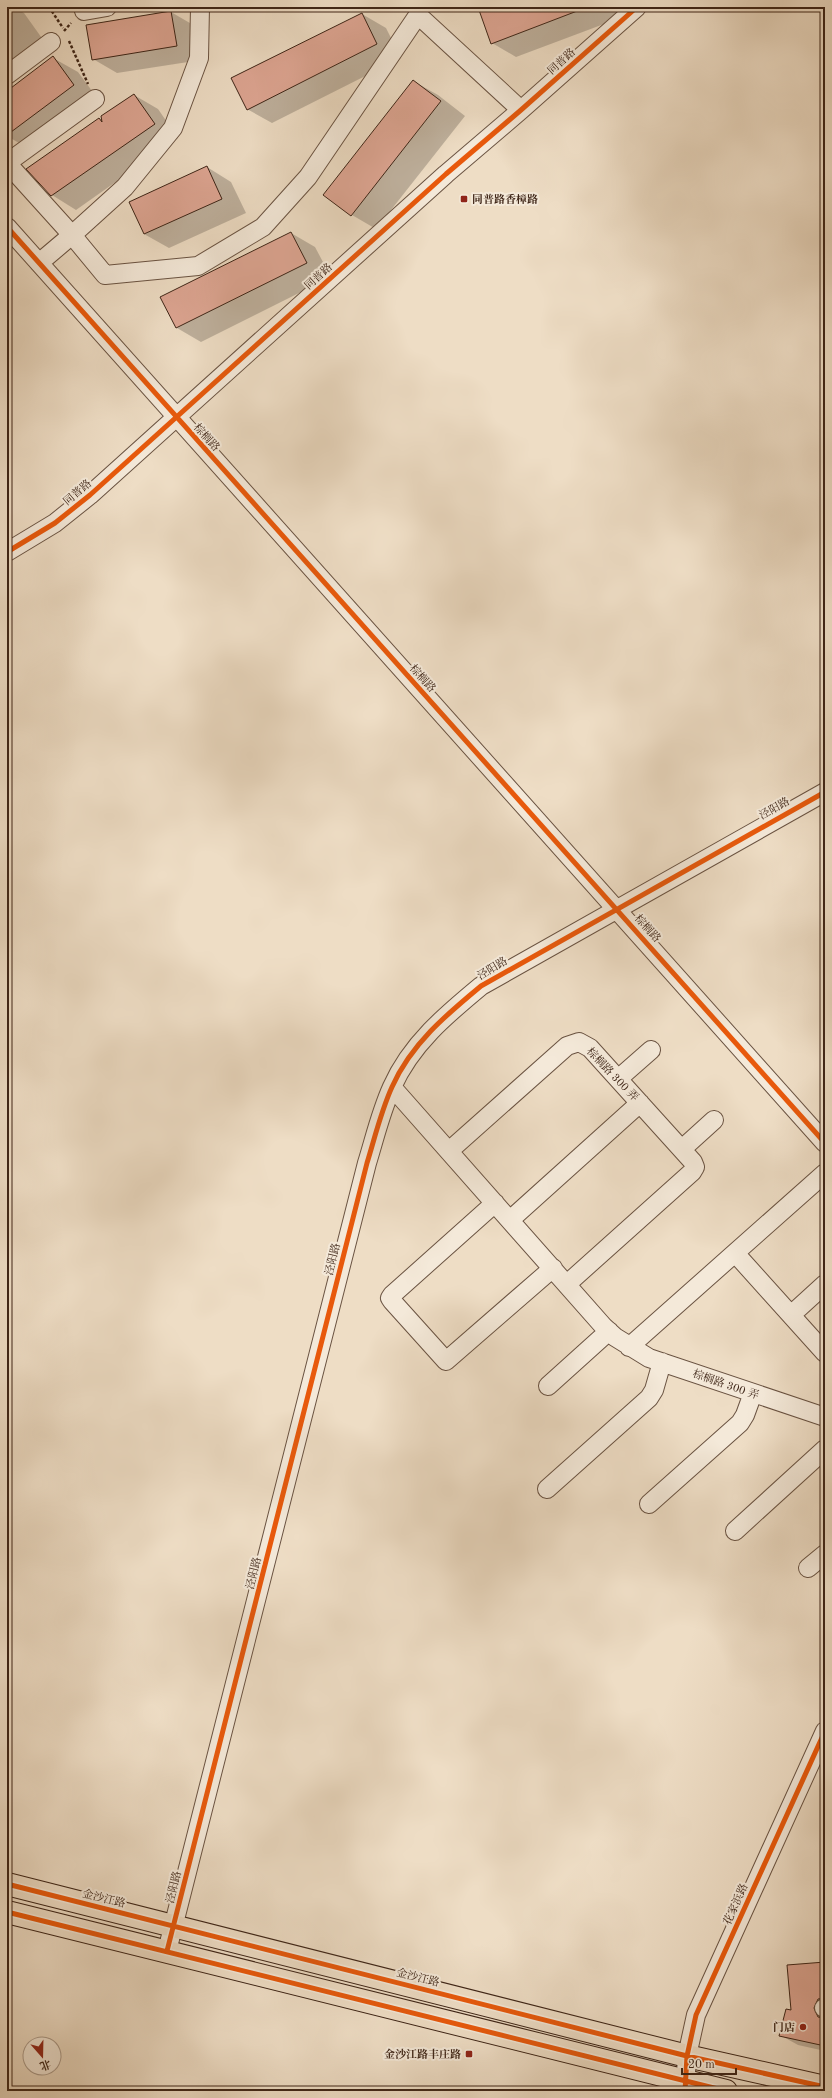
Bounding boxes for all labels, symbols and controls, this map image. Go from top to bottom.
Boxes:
street label: 同普路 [545,46,578,77]
place label: 同普路香樟路 [472,193,538,206]
marker: 同普路香樟路 [459,194,469,204]
street label: 同普路 [302,261,335,292]
street label: 棕榈路 [191,421,222,454]
street label: 同普路 [61,477,94,508]
street label: 棕榈路 [407,662,438,695]
street label: 泾阳路 [757,795,792,822]
street label: 棕榈路 [632,912,663,945]
street label: 泾阳路 [475,954,510,982]
street label: 棕榈路 300 弄 [584,1045,641,1104]
street label: 泾阳路 [322,1242,343,1277]
street label: 棕榈路 300 弄 [691,1367,761,1402]
street label: 泾阳路 [243,1556,264,1591]
street label: 泾阳路 [163,1870,184,1905]
street label: 花家浜路 [721,1881,750,1927]
street label: 金沙江路 [81,1887,127,1910]
street label: 金沙江路 [395,1966,441,1989]
place label: 门店 [773,2021,795,2034]
marker: 门店 [798,2022,808,2032]
north arrow [22,2036,62,2076]
place label: 金沙江路丰庄路 [384,2048,461,2061]
marker: 金沙江路丰庄路 [464,2049,474,2059]
scale bar [682,2050,736,2076]
text: 北 [38,2057,52,2072]
text: 20 m [688,2059,715,2071]

